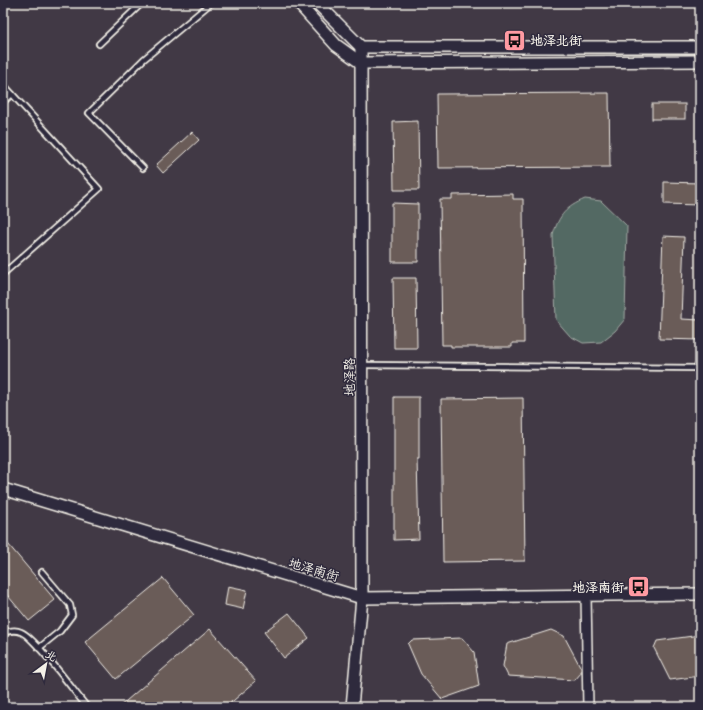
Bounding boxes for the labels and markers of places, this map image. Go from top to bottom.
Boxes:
bus stop icon: 地泽北街 [502,27,528,53]
place label: 地泽北街 [530,33,583,52]
bus stop icon: 地泽南街 [626,574,652,600]
place label: 地泽南街 [572,580,625,599]

